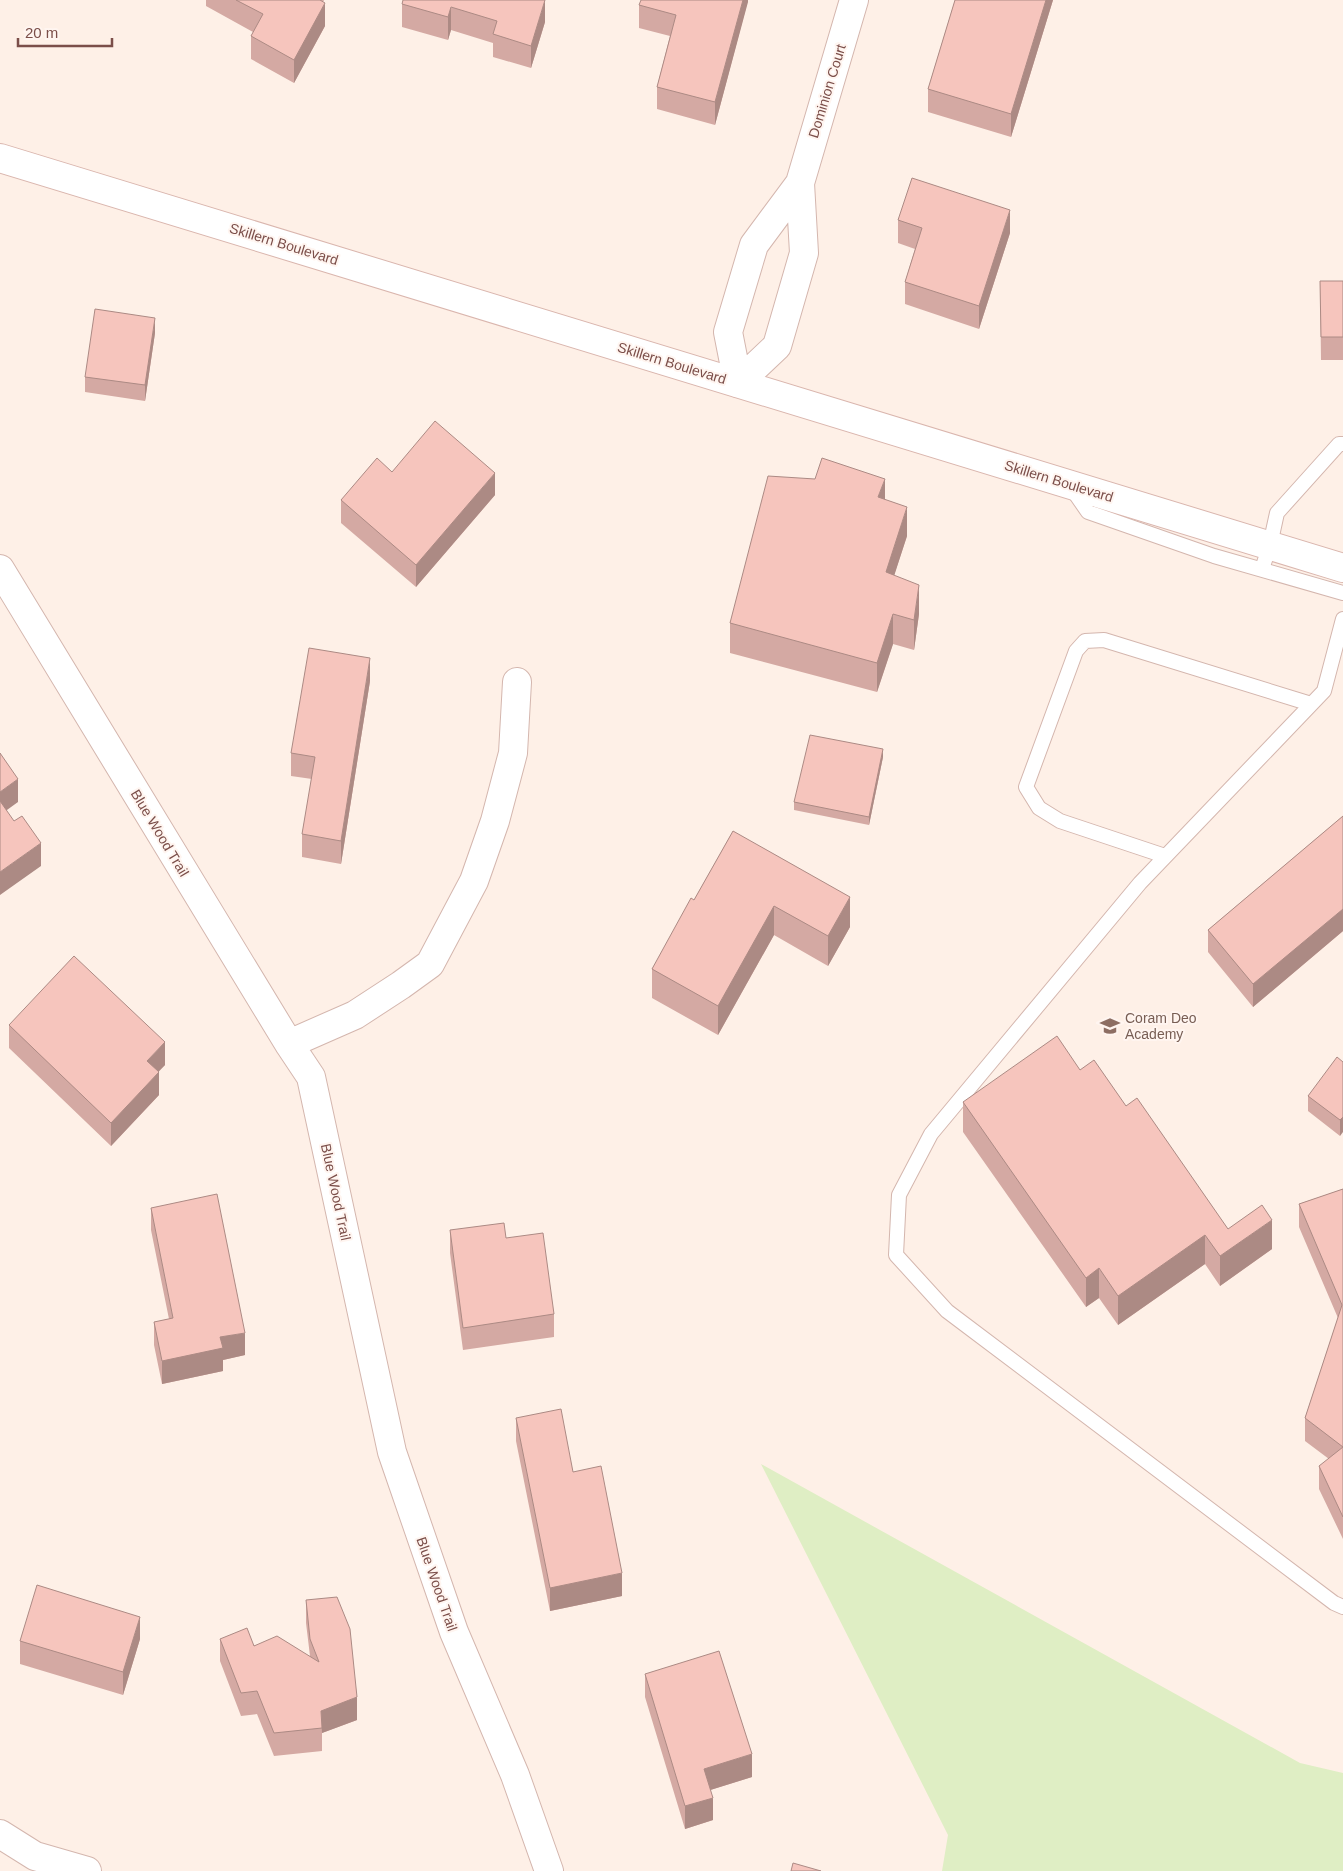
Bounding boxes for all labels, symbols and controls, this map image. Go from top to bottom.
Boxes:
scale bar [18,15,111,47]
text: 20 m [25,24,58,41]
street label: Dominion Court [805,42,849,140]
street label: Skillern Boulevard [228,220,340,268]
street label: Skillern Boulevard [616,339,728,387]
street label: Skillern Boulevard [1003,457,1115,505]
street label: Blue Wood Trail [128,787,192,879]
place label: Coram Deo Academy [1125,1010,1197,1042]
school or university icon: Coram Deo Academy [1099,1015,1121,1037]
street label: Blue Wood Trail [318,1142,354,1242]
street label: Blue Wood Trail [413,1535,461,1633]

